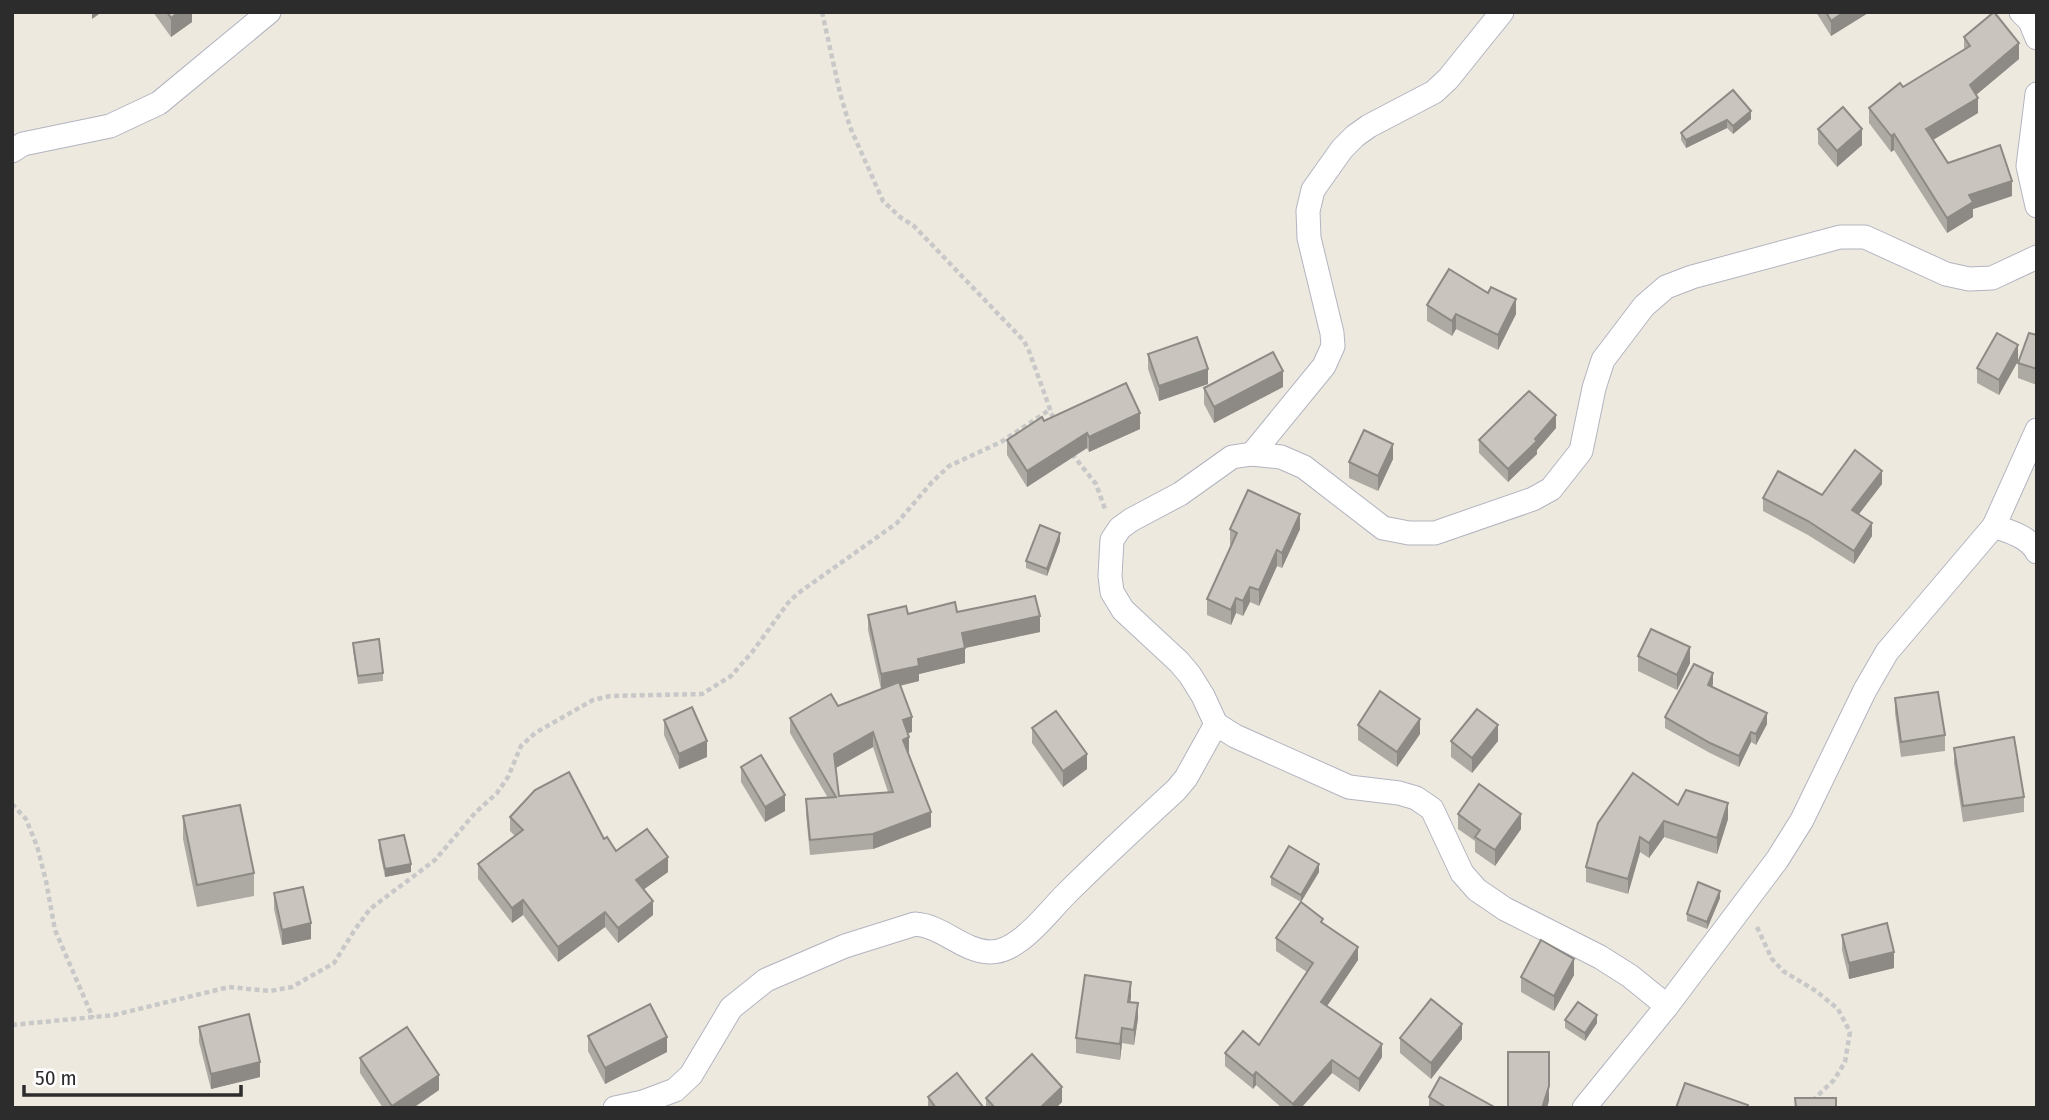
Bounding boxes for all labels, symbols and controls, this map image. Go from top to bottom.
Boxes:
scale bar [24,1054,242,1098]
text: 50 m [35,1065,77,1091]

